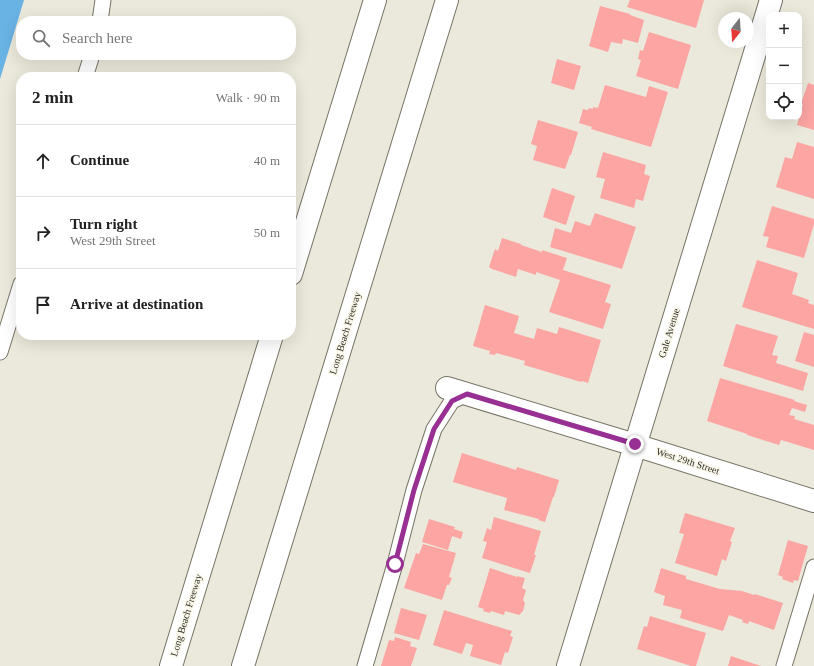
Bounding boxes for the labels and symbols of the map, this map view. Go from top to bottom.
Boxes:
north arrow [718,12,754,48]
street label: Long Beach Freeway [327,290,363,376]
street label: Gale Avenue [656,306,682,359]
route end [626,435,644,453]
street label: West 29th Street [655,446,721,476]
route start [386,555,404,573]
street label: Long Beach Freeway [168,572,204,658]

